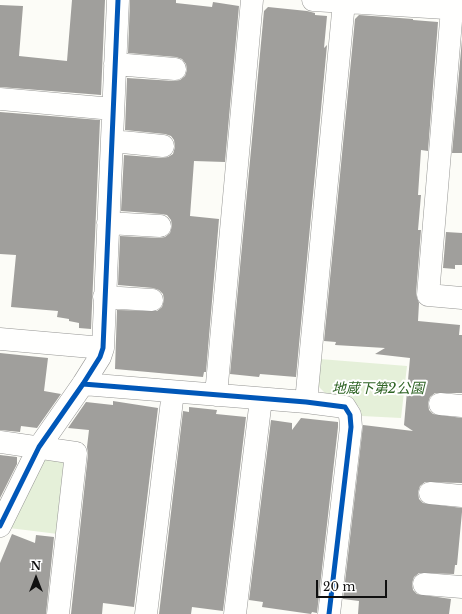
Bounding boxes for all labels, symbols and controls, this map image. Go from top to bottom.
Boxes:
park label: 地蔵下第2公園 [332,381,424,397]
north arrow [16,558,56,598]
text: N [31,559,41,573]
scale bar [318,572,389,598]
text: 20 m [323,579,355,594]

